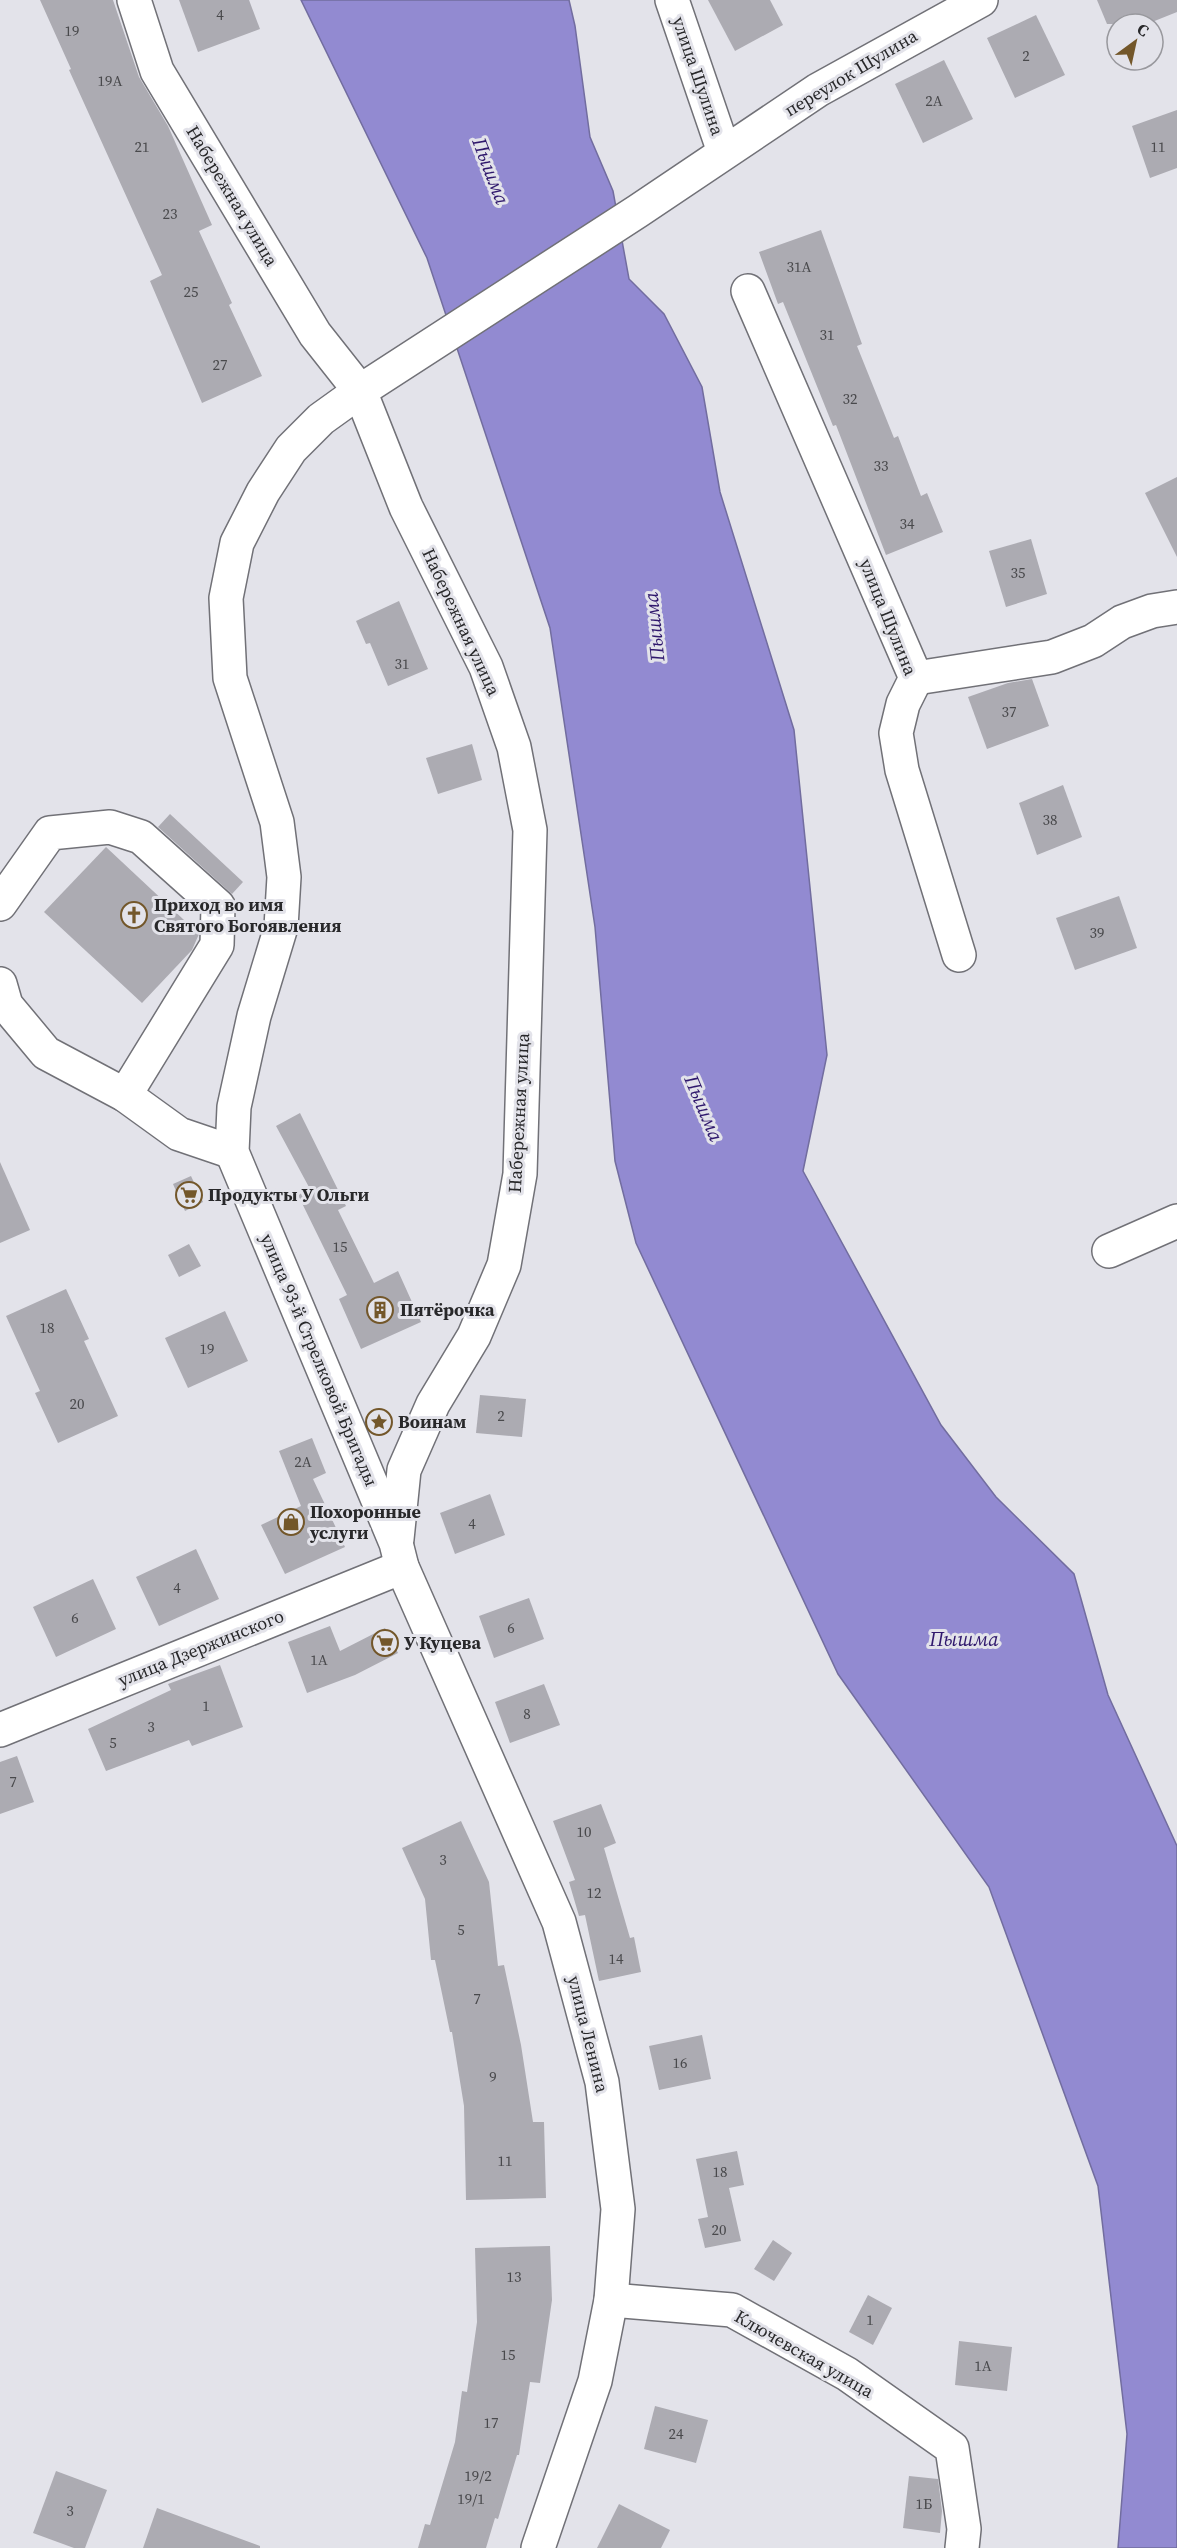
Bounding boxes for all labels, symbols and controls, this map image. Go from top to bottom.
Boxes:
house number: 4 [216,4,224,25]
north arrow [1105,12,1165,72]
street label: улица Шулина [666,13,731,139]
text: С [1133,17,1153,41]
house number: 19 [64,20,80,41]
street label: переулок Шулина [780,22,923,122]
house number: 2 [1022,45,1030,66]
house number: 19А [98,70,123,91]
house number: 2А [925,90,943,111]
street label: Набережная улица [180,121,285,271]
water label: Пышма [465,133,517,209]
house number: 21 [134,136,150,157]
house number: 11 [1150,136,1166,157]
house number: 23 [162,203,178,224]
house number: 31А [787,256,812,277]
house number: 25 [183,281,199,302]
house number: 31 [819,324,835,345]
house number: 27 [212,354,228,375]
house number: 32 [842,388,858,409]
house number: 33 [873,455,889,476]
house number: 34 [899,513,915,534]
street label: Набережная улица [416,544,507,700]
street label: улица Шулина [854,555,924,680]
house number: 35 [1010,562,1026,583]
water label: Пышма [636,590,672,664]
house number: 31 [394,653,410,674]
house number: 37 [1001,701,1017,722]
house number: 38 [1042,809,1058,830]
place label: Приход во имя Святого Богоявления [154,892,342,938]
church icon: Приход во имя Святого Богоявления [119,900,149,930]
house number: 39 [1089,922,1105,943]
street label: Набережная улица [502,1032,535,1194]
water label: Пышма [677,1070,731,1146]
supermarket icon: Продукты У Ольги [174,1180,204,1210]
place label: Продукты У Ольги [208,1182,369,1207]
street label: улица 93-й Стрелковой Бригады [255,1229,384,1490]
house number: 15 [332,1236,348,1257]
building icon: Пятёрочка [365,1295,395,1325]
place label: Пятёрочка [400,1297,495,1322]
house number: 18 [39,1317,55,1338]
house number: 19 [199,1338,215,1359]
house number: 20 [69,1393,85,1414]
house number: 2 [497,1405,505,1426]
place icon: Воинам [364,1407,394,1437]
place label: Воинам [398,1409,466,1434]
house number: 2А [294,1451,312,1472]
place label: Похоронные услуги [309,1499,421,1545]
shop icon: Похоронные услуги [276,1507,306,1537]
house number: 4 [468,1513,476,1534]
house number: 4 [173,1577,181,1598]
street label: улица Дзержинского [114,1603,287,1692]
house number: 6 [71,1607,79,1628]
house number: 6 [507,1617,515,1638]
water label: Пышма [928,1625,999,1653]
supermarket icon: У Куцева [370,1628,400,1658]
place label: У Куцева [404,1630,481,1655]
house number: 1А [310,1649,328,1670]
house number: 1 [202,1695,210,1716]
house number: 8 [523,1703,531,1724]
house number: 3 [147,1716,155,1737]
house number: 5 [109,1732,117,1753]
house number: 7 [9,1771,17,1792]
house number: 10 [576,1821,592,1842]
house number: 3 [439,1849,447,1870]
house number: 12 [586,1882,602,1903]
house number: 5 [457,1919,465,1940]
house number: 14 [608,1948,624,1969]
street label: улица Ленина [562,1973,615,2096]
house number: 7 [473,1988,481,2009]
house number: 16 [672,2052,688,2073]
house number: 9 [489,2066,497,2087]
house number: 11 [497,2150,513,2171]
house number: 18 [712,2161,728,2182]
house number: 20 [711,2219,727,2240]
house number: 13 [506,2266,522,2287]
street label: Ключевская улица [730,2304,879,2404]
house number: 1 [866,2309,874,2330]
house number: 15 [500,2344,516,2365]
house number: 1А [974,2355,992,2376]
house number: 17 [483,2412,499,2433]
house number: 24 [668,2423,684,2444]
house number: 19/2 [464,2465,492,2486]
house number: 19/1 [457,2488,485,2509]
house number: 1Б [916,2493,932,2514]
house number: 3 [66,2500,74,2521]

